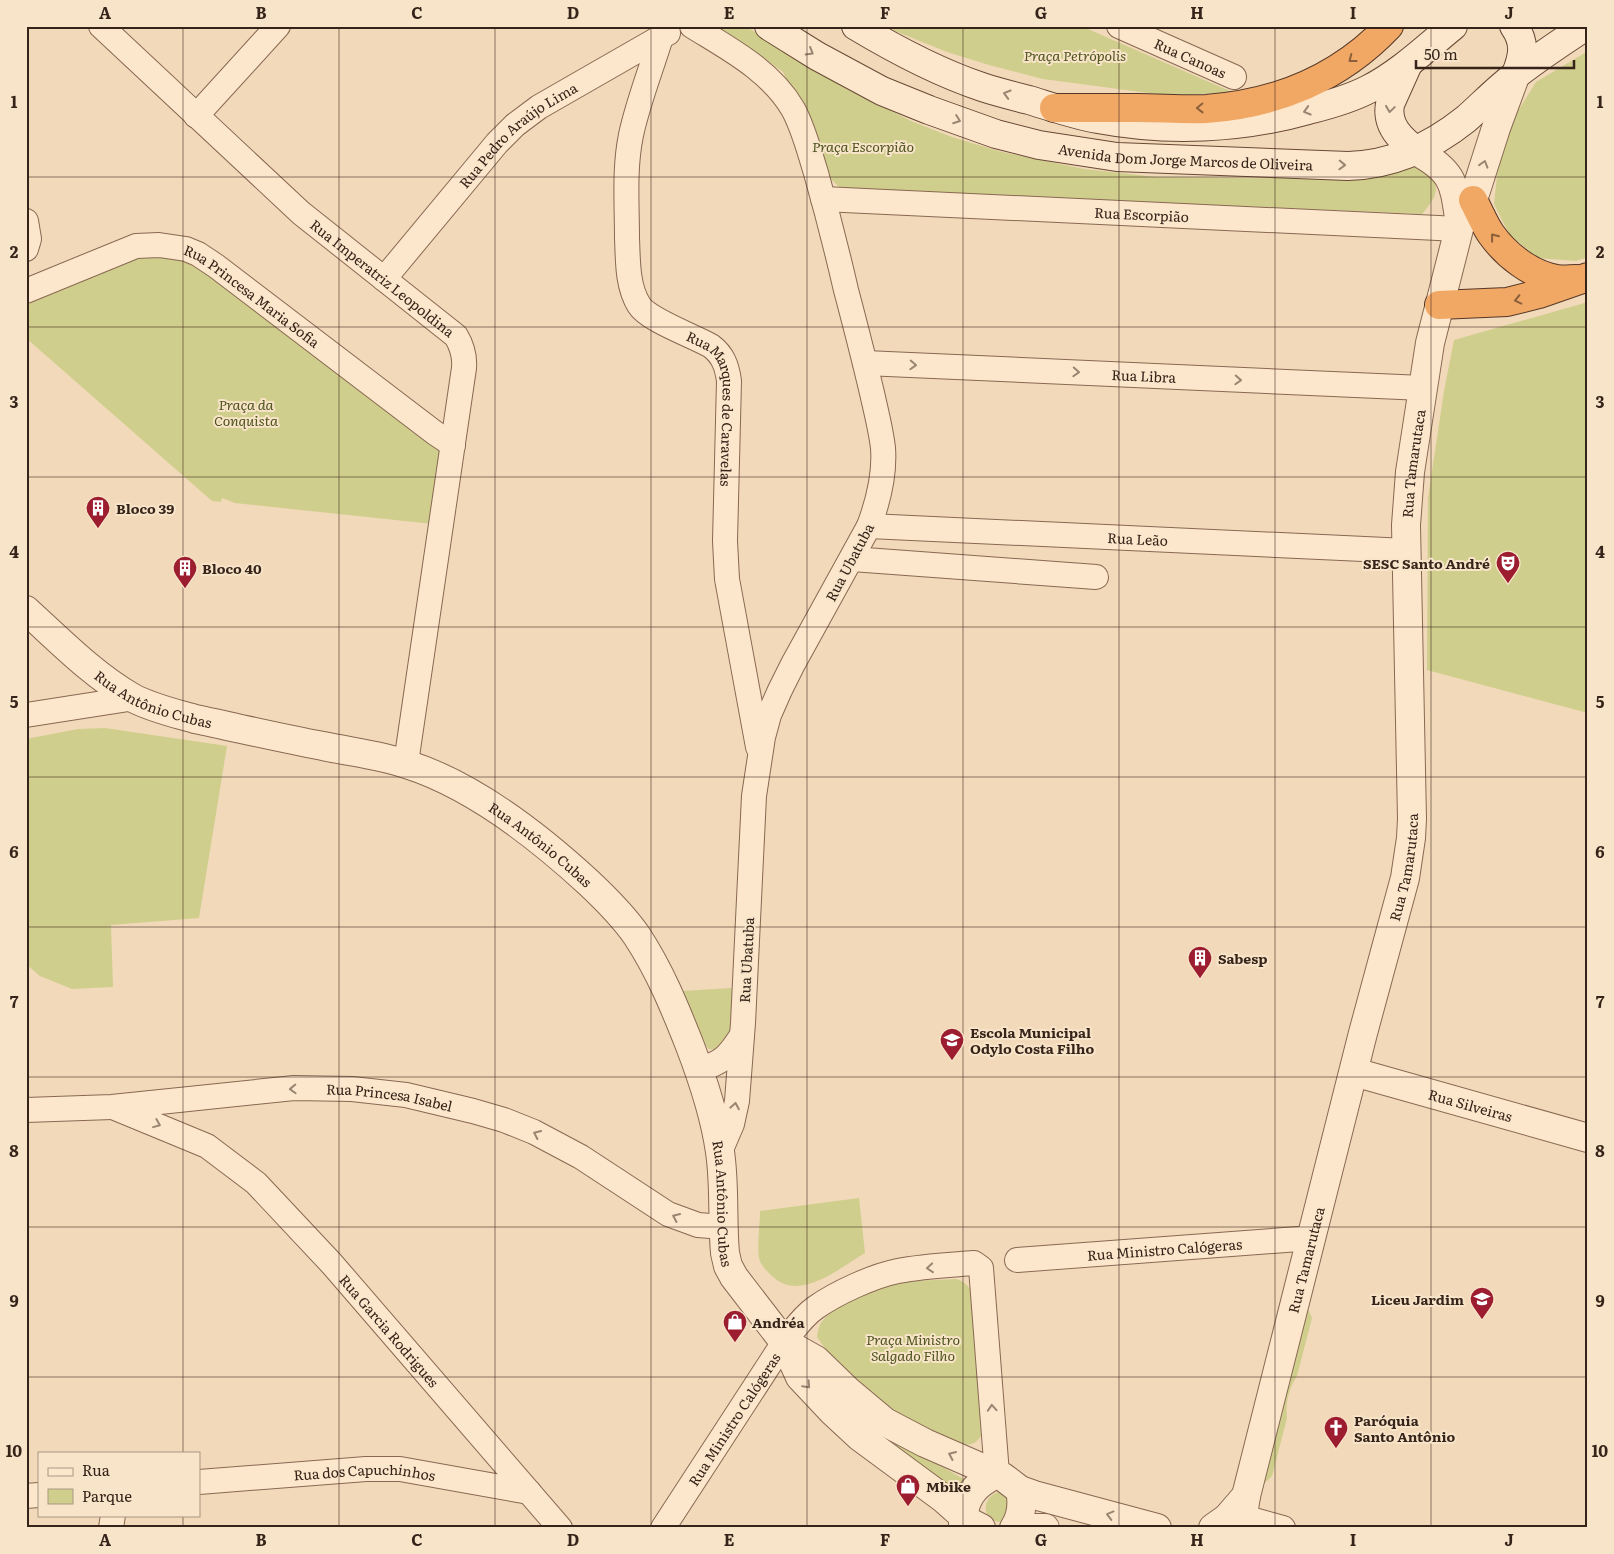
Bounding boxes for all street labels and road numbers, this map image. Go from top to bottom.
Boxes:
street label: Rua Canoas [1151,33,1230,82]
street label: Rua Pedro Araújo Lima [454,77,581,192]
street label: Avenida Dom Jorge Marcos de Oliveira [1057,138,1314,175]
street label: Rua Escorpião [1094,202,1189,226]
street label: Rua Imperatriz Leopoldina [306,214,459,342]
street label: Rua Princesa Maria Sofia [181,239,325,352]
street label: Rua Marques de Caravelas [683,325,739,487]
street label: Rua Libra [1111,364,1177,387]
street label: Rua Tamarutaca [1397,407,1430,518]
street label: Rua Ubatuba [820,519,878,605]
street label: Rua Leão [1107,527,1168,550]
street label: Rua Antônio Cubas [90,665,214,732]
street label: Rua Antônio Cubas [485,797,597,891]
street label: Rua Tamarutaca [1384,813,1422,923]
street label: Rua Ubatuba [734,916,758,1003]
street label: Rua Princesa Isabel [326,1079,455,1116]
street label: Rua Silveiras [1426,1084,1515,1126]
street label: Rua Antônio Cubas [708,1139,738,1269]
street label: Rua Tamarutaca [1283,1204,1329,1315]
street label: Rua Ministro Calógeras [1086,1233,1243,1265]
street label: Rua Garcia Rodrigues [335,1270,444,1391]
street label: Rua Ministro Calógeras [683,1348,785,1490]
street label: Rua dos Capuchinhos [293,1459,437,1485]

